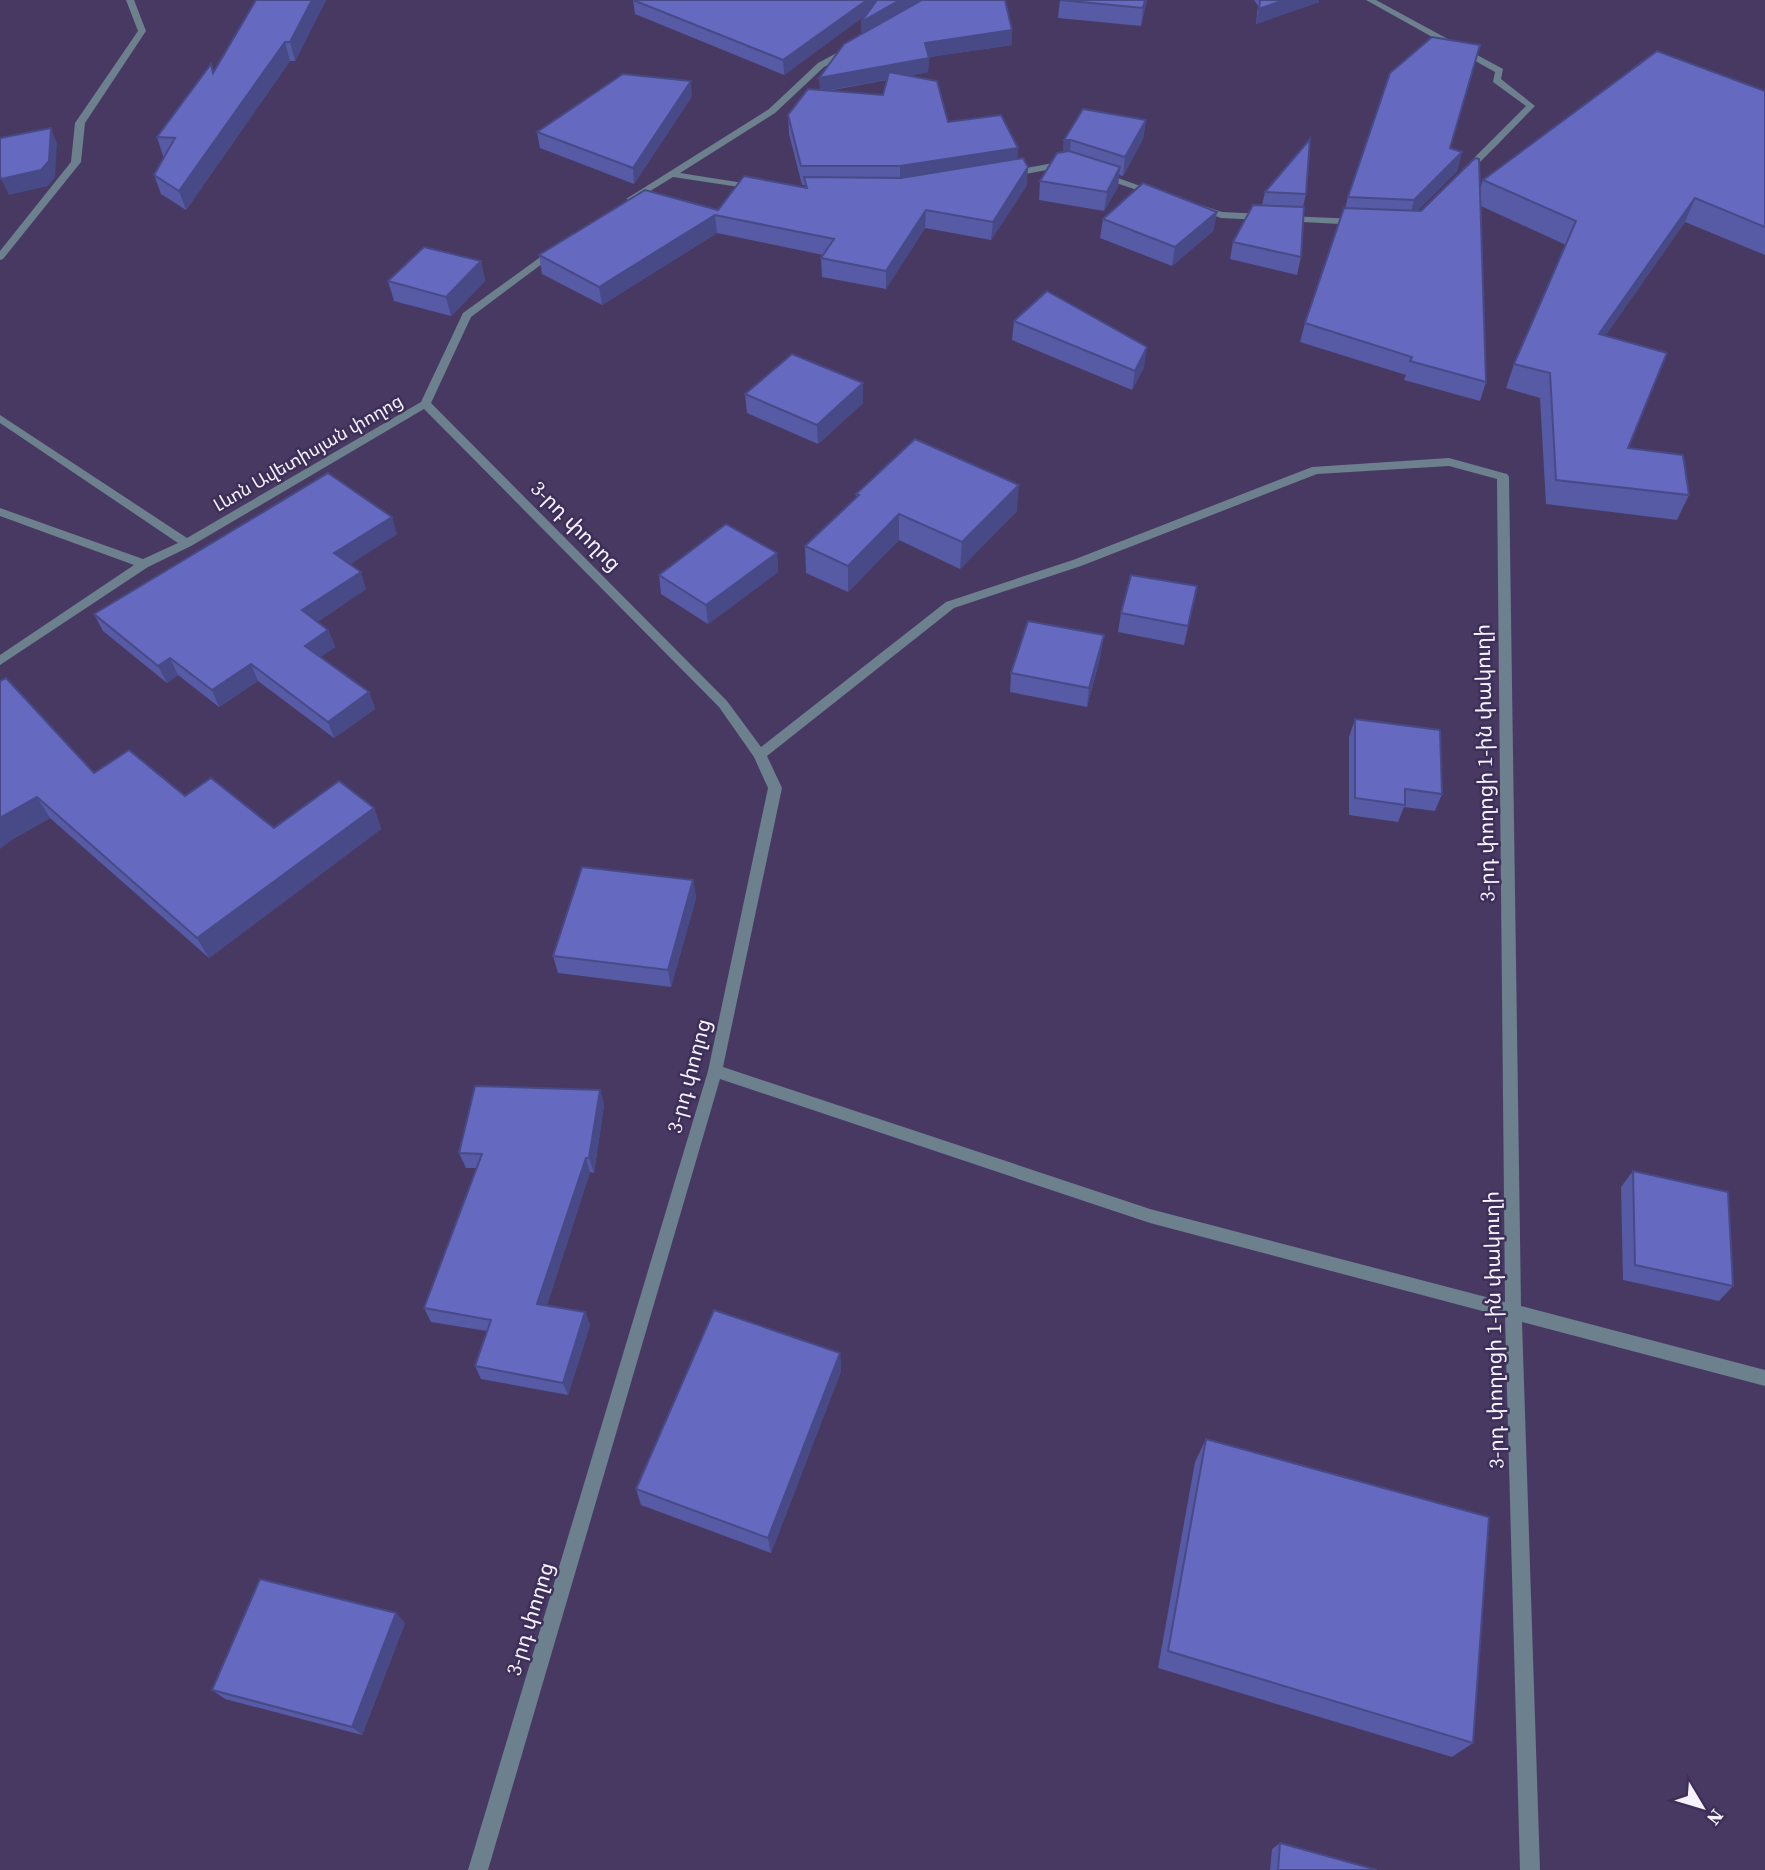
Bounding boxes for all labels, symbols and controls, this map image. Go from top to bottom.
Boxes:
street label: Լևոն Ավետիսյան փողոց [208,388,407,517]
street label: 3-րդ փողոց [525,474,628,577]
street label: 3-րդ փողոցի 1-ին փակուղի [1468,624,1501,902]
street label: 3-րդ փողոց [659,1016,718,1136]
street label: 3-րդ փողոցի 1-ին փակուղի [1477,1191,1510,1469]
street label: 3-րդ փողոց [499,1559,561,1679]
north arrow [1667,1772,1737,1842]
text: N [1701,1804,1730,1831]

